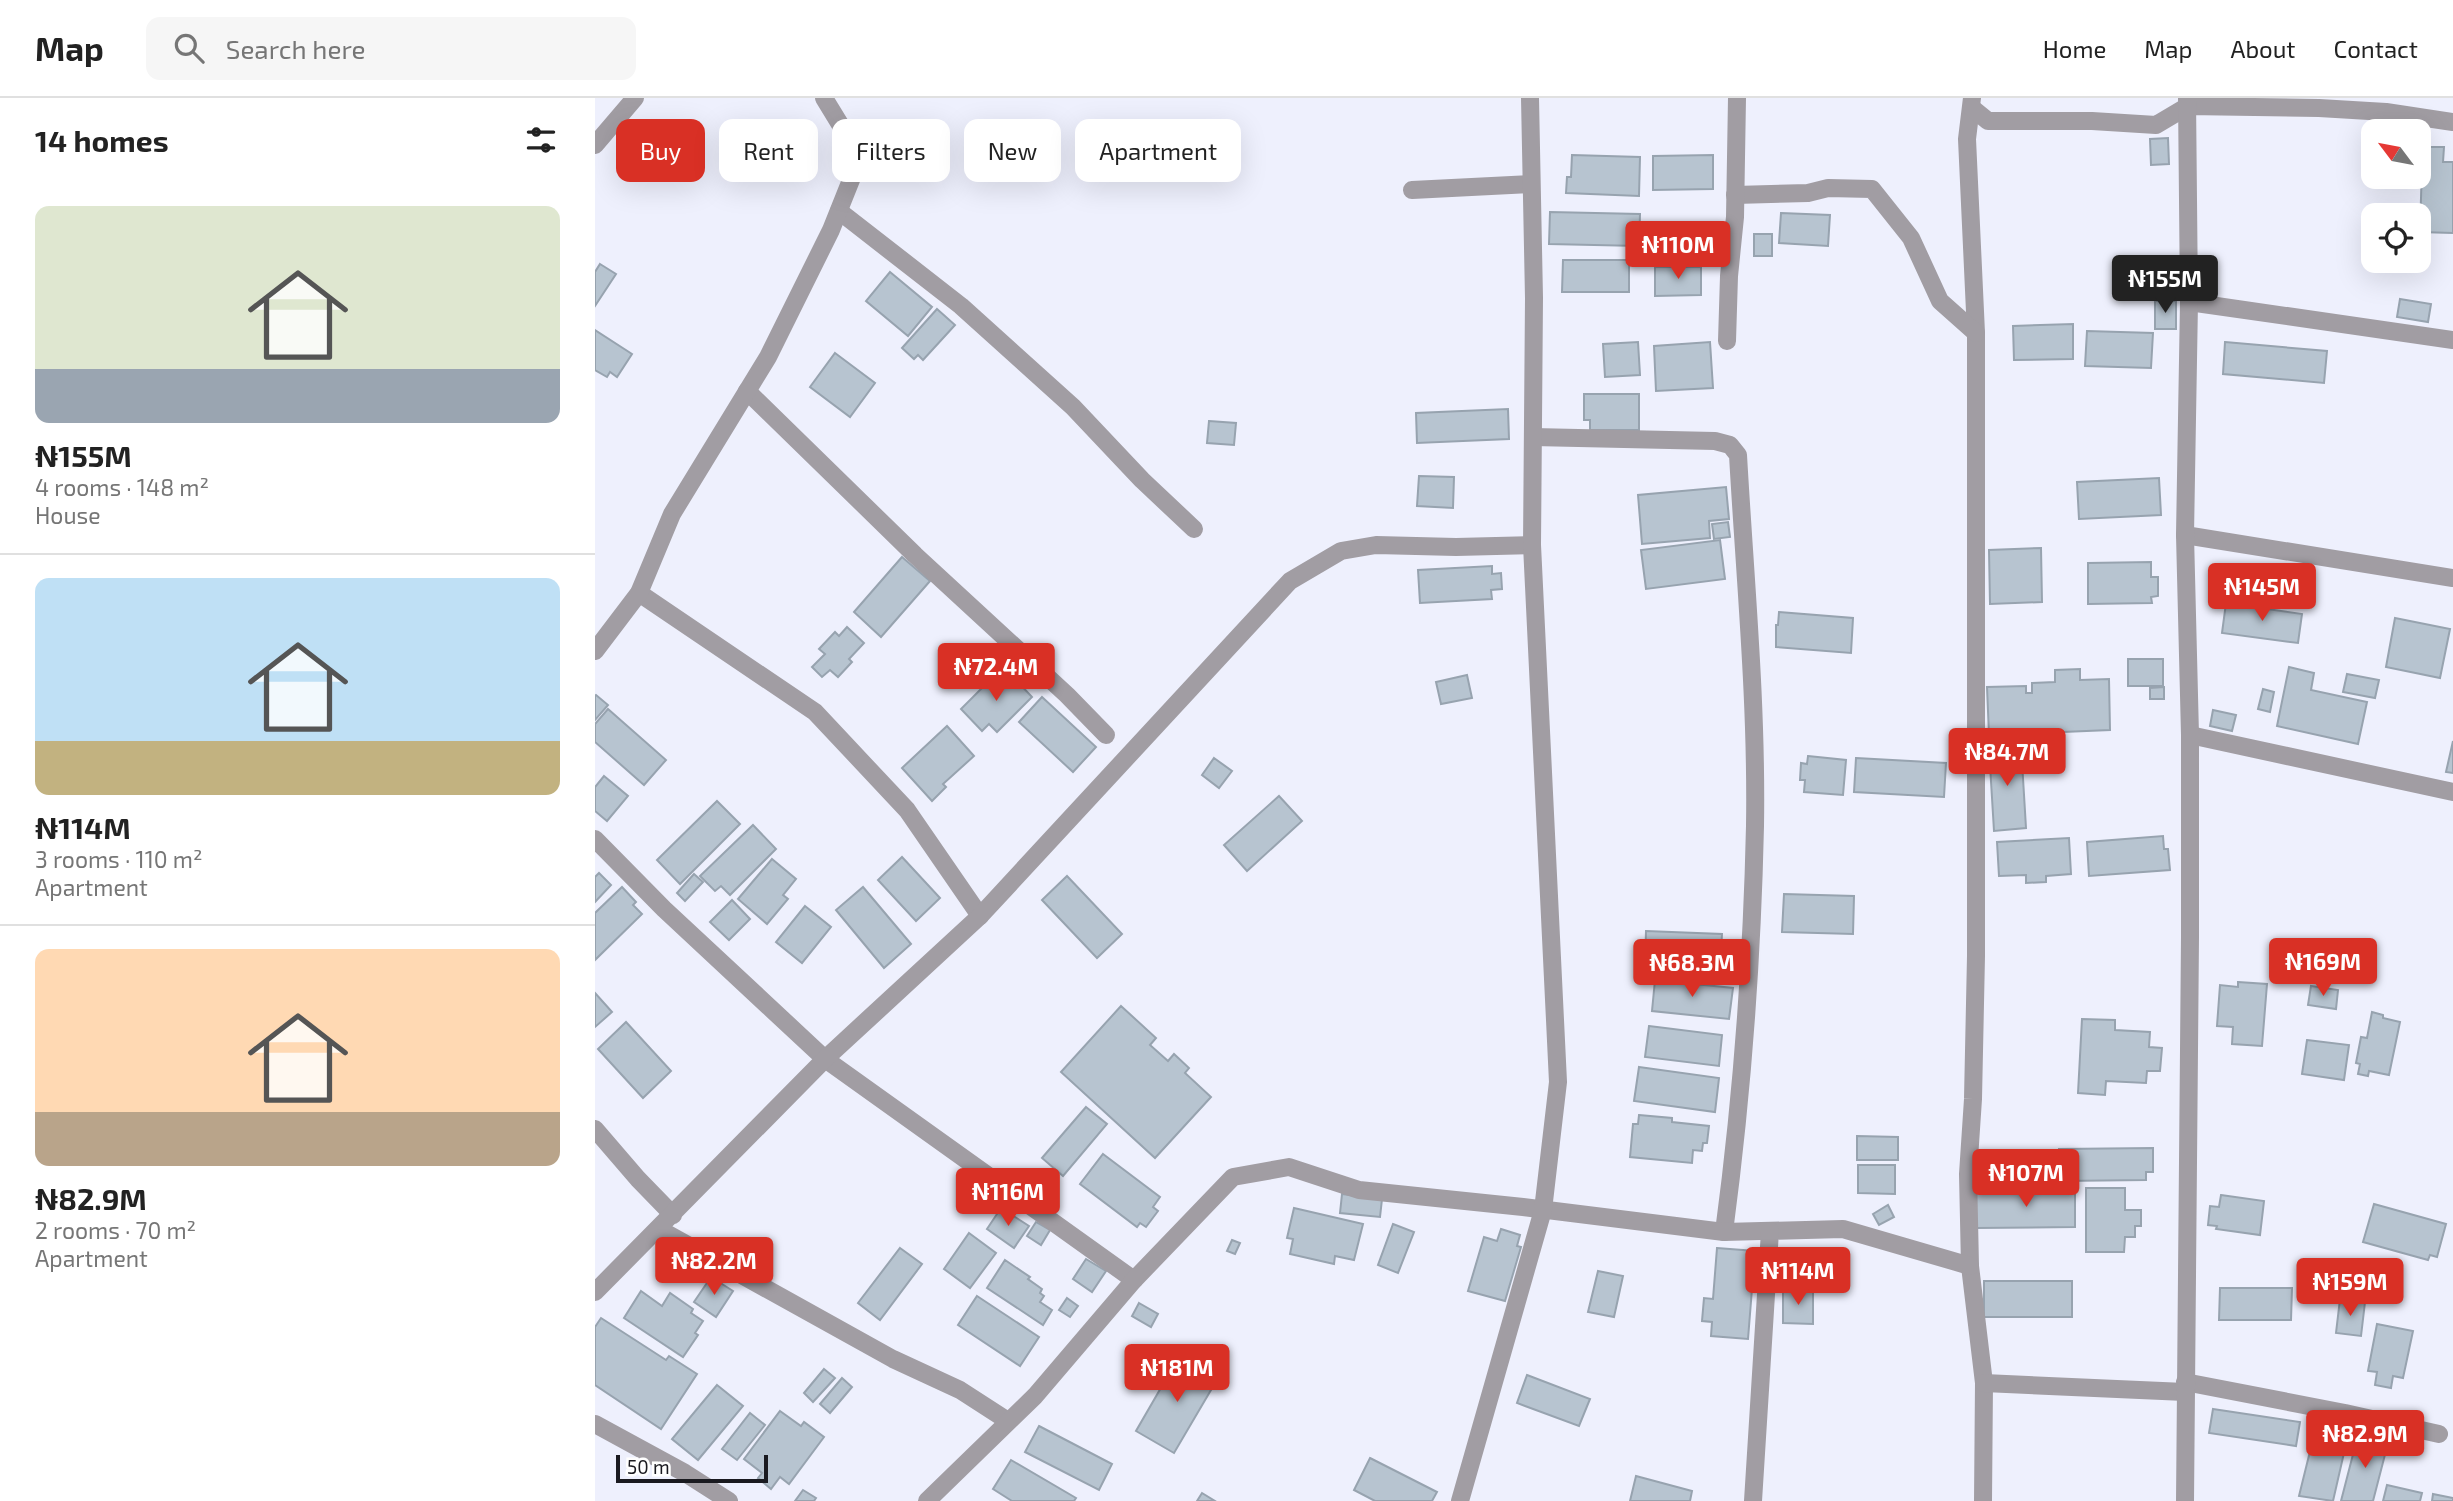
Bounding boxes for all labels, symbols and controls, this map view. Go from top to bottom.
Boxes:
search box [146,17,636,80]
text: Map [35,28,104,68]
icon: search [170,29,208,67]
text: Search here [226,33,365,64]
text: Home [2043,34,2106,63]
text: Map [2144,34,2192,63]
text: About [2230,34,2296,63]
text: Contact [2334,34,2418,63]
chip: Buy [616,119,705,182]
chip: Rent [719,119,818,182]
chip: Filters [832,119,950,182]
chip: New [964,119,1061,182]
chip: Apartment [1075,119,1241,182]
north arrow [2361,119,2431,189]
map controls [2361,119,2431,273]
icon: filters [522,121,560,159]
text: 14 homes [35,122,169,158]
button: locate [2361,203,2431,273]
pin: ₦110M [1629,222,1727,281]
text: ₦110M [1641,230,1715,258]
icon: home [235,252,361,378]
pin: ₦155M [2116,256,2214,315]
text: ₦155M [2128,264,2202,292]
text: ₦155M [35,437,132,473]
text: 4 rooms · 148 m² [35,473,209,501]
text: House [35,501,101,529]
pin: ₦145M [2213,564,2311,623]
text: ₦145M [2224,572,2300,600]
icon: home [235,624,361,750]
pin: ₦72.4M [939,644,1053,703]
text: ₦72.4M [954,652,1038,680]
pin: ₦84.7M [1950,728,2064,788]
text: ₦84.7M [1965,737,2049,765]
text: ₦114M [35,809,131,845]
text: 3 rooms · 110 m² [35,845,202,873]
text: Apartment [35,873,148,901]
pin: ₦169M [2274,939,2372,998]
pin: ₦68.3M [1635,940,1749,999]
text: ₦169M [2285,947,2361,975]
text: ₦68.3M [1649,948,1735,976]
icon: home [235,995,361,1121]
pin: ₦107M [1977,1150,2075,1209]
text: ₦107M [1988,1158,2064,1186]
pin: ₦116M [959,1168,1057,1228]
text: ₦116M [972,1177,1044,1205]
text: ₦82.9M [35,1180,147,1216]
text: 2 rooms · 70 m² [35,1216,196,1244]
pin: ₦82.2M [657,1238,771,1297]
text: Apartment [35,1244,148,1272]
text: ₦82.2M [671,1246,757,1274]
pin: ₦114M [1749,1248,1847,1307]
text: ₦114M [1761,1256,1835,1284]
pin: ₦159M [2301,1258,2399,1318]
text: ₦159M [2312,1267,2388,1295]
pin: ₦181M [1128,1344,1226,1404]
text: ₦181M [1140,1353,1214,1381]
pin: ₦82.9M [2308,1410,2422,1470]
text: ₦82.9M [2322,1419,2408,1447]
scale bar [616,1452,768,1484]
text: 50 m [627,1455,670,1478]

